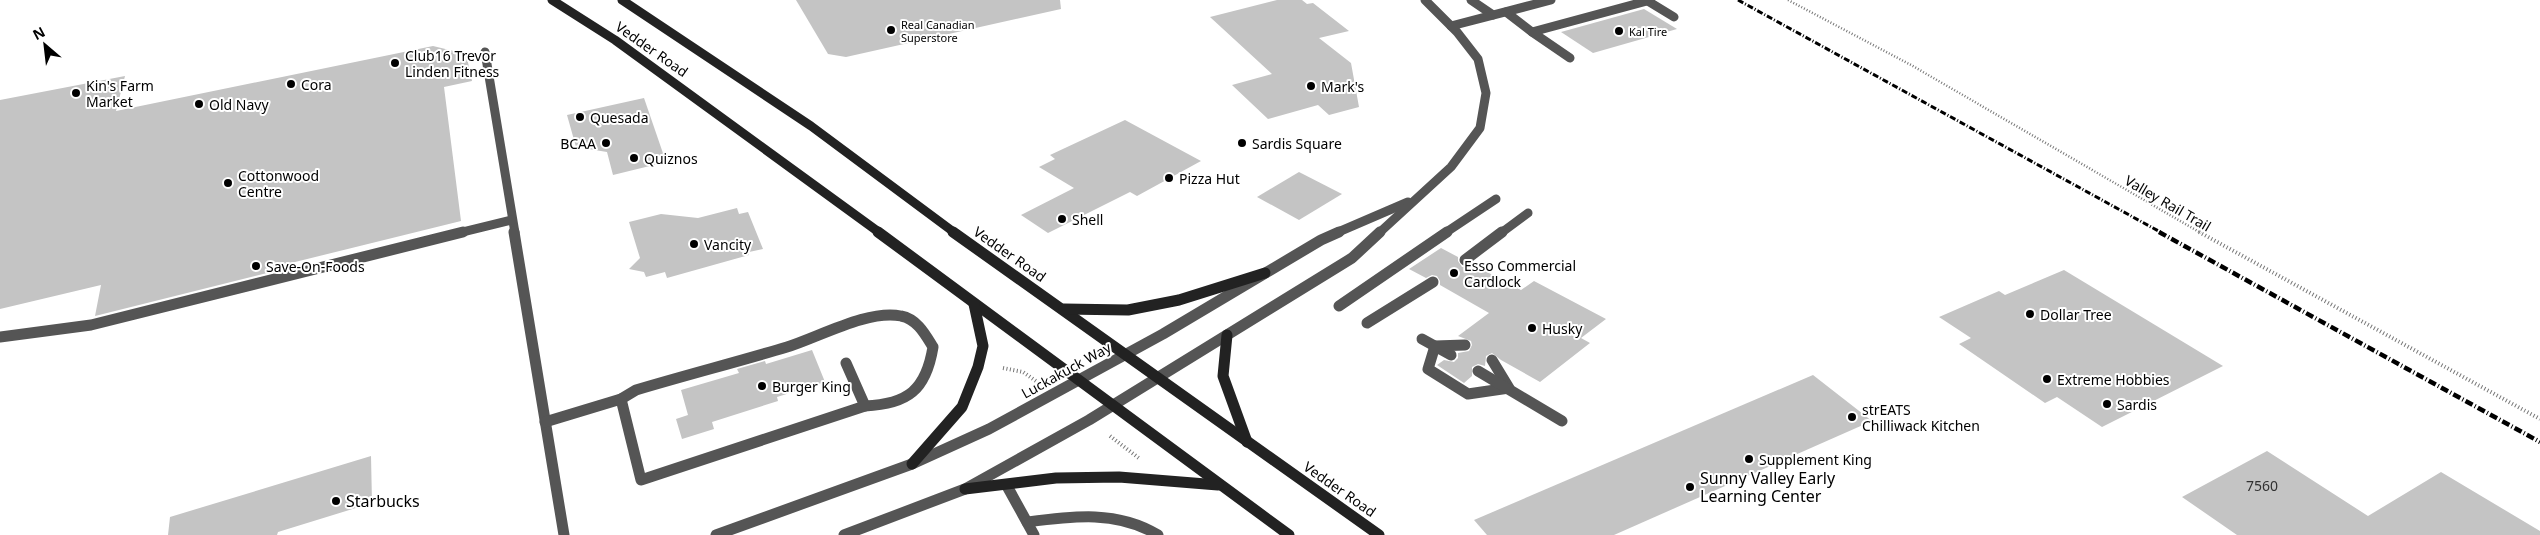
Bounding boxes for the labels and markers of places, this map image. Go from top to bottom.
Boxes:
place label: Real Canadian Superstore [901,17,975,45]
marker: Real Canadian Superstore [885,24,897,36]
place label: Kal Tire [1629,24,1667,39]
marker: Kal Tire [1613,25,1625,37]
place label: Club16 Trevor Linden Fitness [405,46,500,81]
marker: Club16 Trevor Linden Fitness [389,57,401,69]
place label: Cora [301,75,332,94]
place label: Kin's Farm Market [86,76,154,111]
place label: Mark's [1321,77,1365,96]
marker: Cora [285,78,297,90]
marker: Mark's [1305,80,1317,92]
marker: Kin's Farm Market [70,87,82,99]
place label: Old Navy [209,95,269,114]
marker: Old Navy [193,98,205,110]
place label: Quesada [590,108,649,127]
marker: Quesada [574,111,586,123]
place label: BCAA [560,134,596,153]
place label: Sardis Square [1252,134,1342,153]
marker: BCAA [600,137,612,149]
marker: Sardis Square [1236,137,1248,149]
place label: Quiznos [644,149,698,168]
marker: Quiznos [628,152,640,164]
place label: Cottonwood Centre [238,166,319,201]
place label: Pizza Hut [1179,169,1240,188]
marker: Pizza Hut [1163,172,1175,184]
marker: Cottonwood Centre [222,177,234,189]
place label: Shell [1072,210,1103,229]
marker: Shell [1056,213,1068,225]
place label: Vancity [704,235,752,254]
marker: Vancity [688,238,700,250]
place label: Esso Commercial Cardlock [1464,256,1576,291]
place label: Save-On-Foods [266,257,365,276]
marker: Save-On-Foods [250,260,262,272]
marker: Esso Commercial Cardlock [1448,267,1460,279]
place label: Dollar Tree [2040,305,2112,324]
marker: Dollar Tree [2024,308,2036,320]
place label: Husky [1542,319,1583,338]
marker: Husky [1526,322,1538,334]
place label: Extreme Hobbies [2057,370,2170,389]
marker: Extreme Hobbies [2041,373,2053,385]
place label: Burger King [772,377,851,396]
marker: Burger King [756,380,768,392]
place label: Sardis [2117,395,2157,414]
marker: Sardis [2101,398,2113,410]
place label: strEATS Chilliwack Kitchen [1862,400,1980,435]
marker: strEATS Chilliwack Kitchen [1846,411,1858,423]
place label: Supplement King [1759,450,1872,469]
marker: Supplement King [1743,453,1755,465]
place label: Sunny Valley Early Learning Center [1700,467,1836,507]
marker: Sunny Valley Early Learning Center [1684,481,1696,493]
place label: Starbucks [346,490,420,512]
marker: Starbucks [330,495,342,507]

